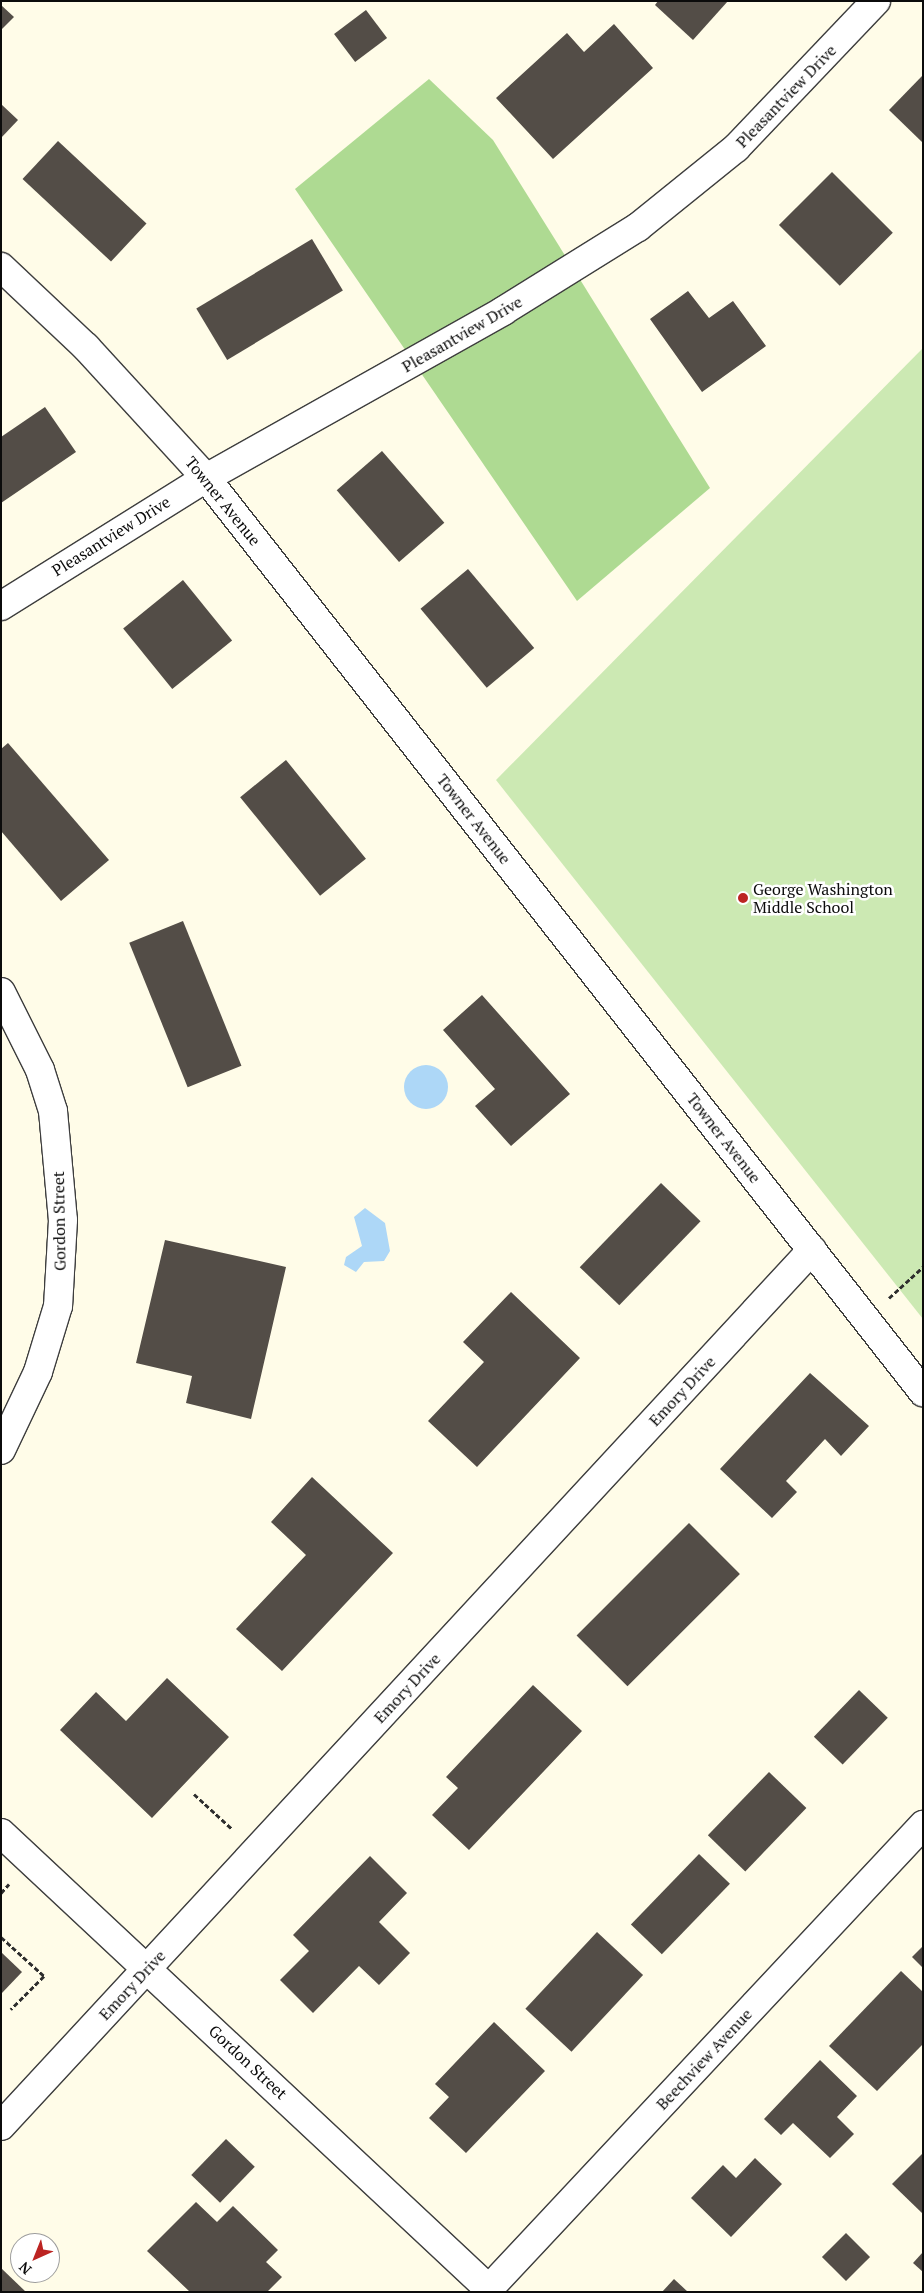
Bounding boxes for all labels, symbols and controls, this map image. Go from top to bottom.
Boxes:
street label: Pleasantview Drive [732,41,840,151]
street label: Pleasantview Drive [398,292,526,376]
street label: Towner Avenue [181,453,265,549]
street label: Pleasantview Drive [48,492,174,580]
street label: Towner Avenue [433,770,515,868]
place label: George Washington Middle School [753,879,893,917]
marker: George Washington Middle School [737,892,749,904]
street label: Towner Avenue [683,1089,765,1187]
street label: Gordon Street [49,1171,69,1271]
street label: Emory Drive [645,1352,719,1430]
street label: Emory Drive [370,1649,444,1727]
street label: Emory Drive [95,1946,169,2024]
street label: Beechview Avenue [652,2004,756,2114]
street label: Gordon Street [205,2021,291,2103]
north arrow [10,2233,60,2283]
text: N [15,2258,35,2279]

